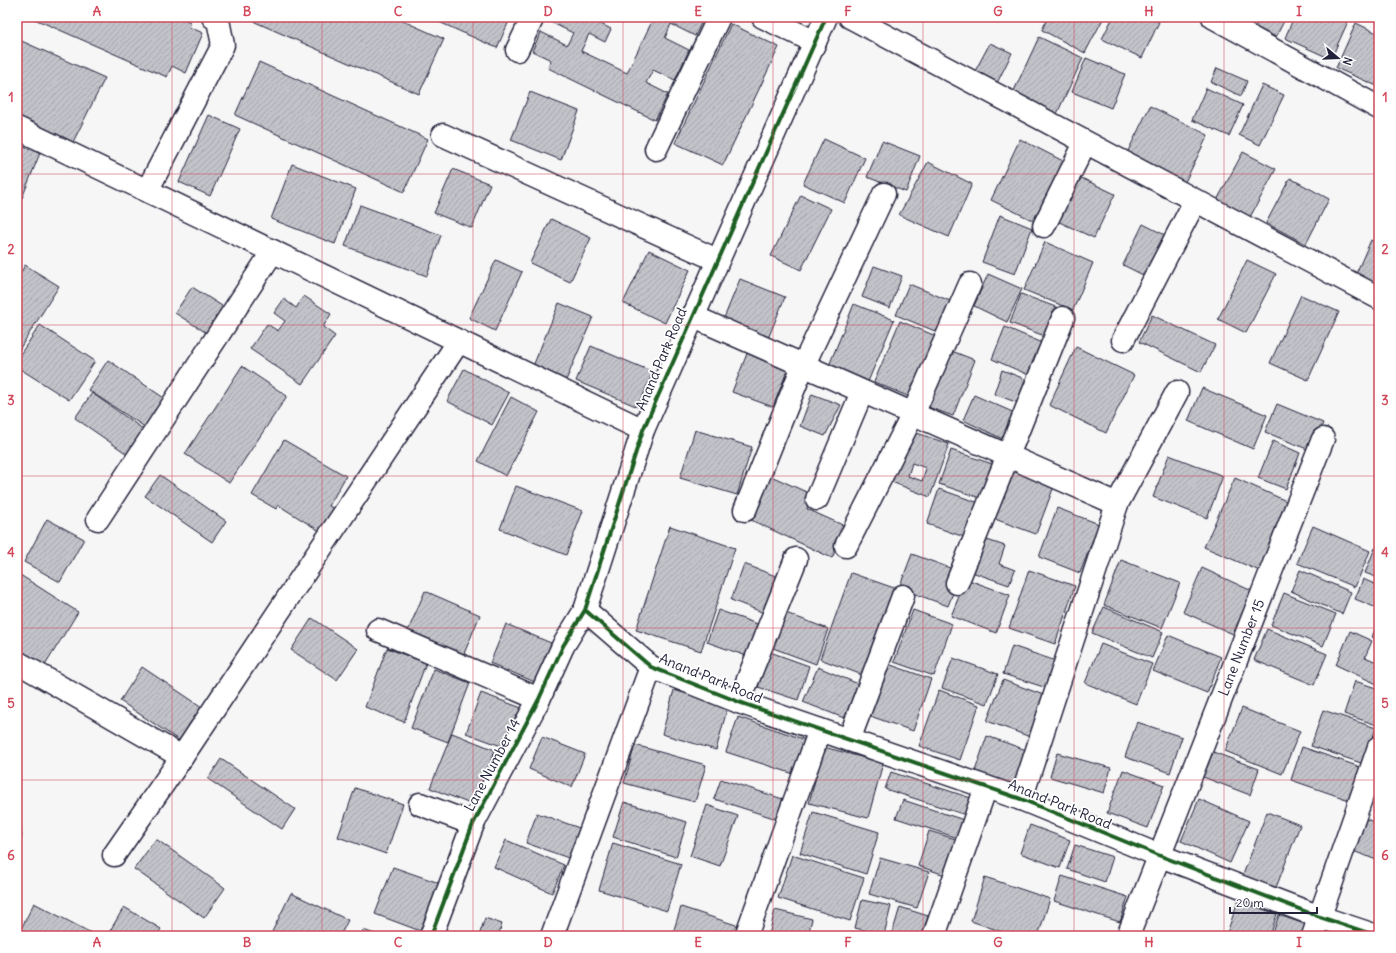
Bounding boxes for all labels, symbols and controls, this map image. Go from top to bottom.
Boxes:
text: A [93,3,102,20]
text: B [243,3,252,20]
text: C [394,3,403,20]
text: D [543,3,553,20]
text: E [694,3,702,20]
text: F [844,3,852,20]
text: G [993,3,1003,20]
text: H [1144,3,1154,20]
text: I [1296,3,1302,20]
north arrow [1318,38,1358,78]
text: N [1340,55,1355,67]
text: 1 [8,89,14,106]
text: 1 [1382,89,1388,106]
text: 2 [7,241,15,258]
text: 2 [1381,241,1389,258]
street label: Anand Park Road [631,305,691,413]
text: 3 [7,392,15,409]
text: 3 [1381,392,1389,409]
text: 4 [7,544,15,561]
text: 4 [1381,544,1389,561]
street label: Lane Number 15 [1214,596,1268,698]
street label: Anand Park Road [657,649,765,707]
text: 5 [7,695,15,712]
text: 5 [1381,695,1389,712]
street label: Lane Number 14 [460,716,524,814]
street label: Anand Park Road [1006,775,1114,833]
text: 6 [7,847,15,864]
text: 6 [1381,847,1389,864]
scale bar [1230,889,1317,915]
text: 20 m [1236,895,1264,910]
text: A [93,934,102,951]
text: B [243,934,252,951]
text: C [394,934,403,951]
text: D [543,934,553,951]
text: E [694,934,702,951]
text: F [844,934,852,951]
text: G [993,934,1003,951]
text: H [1144,934,1154,951]
text: I [1296,934,1302,951]

